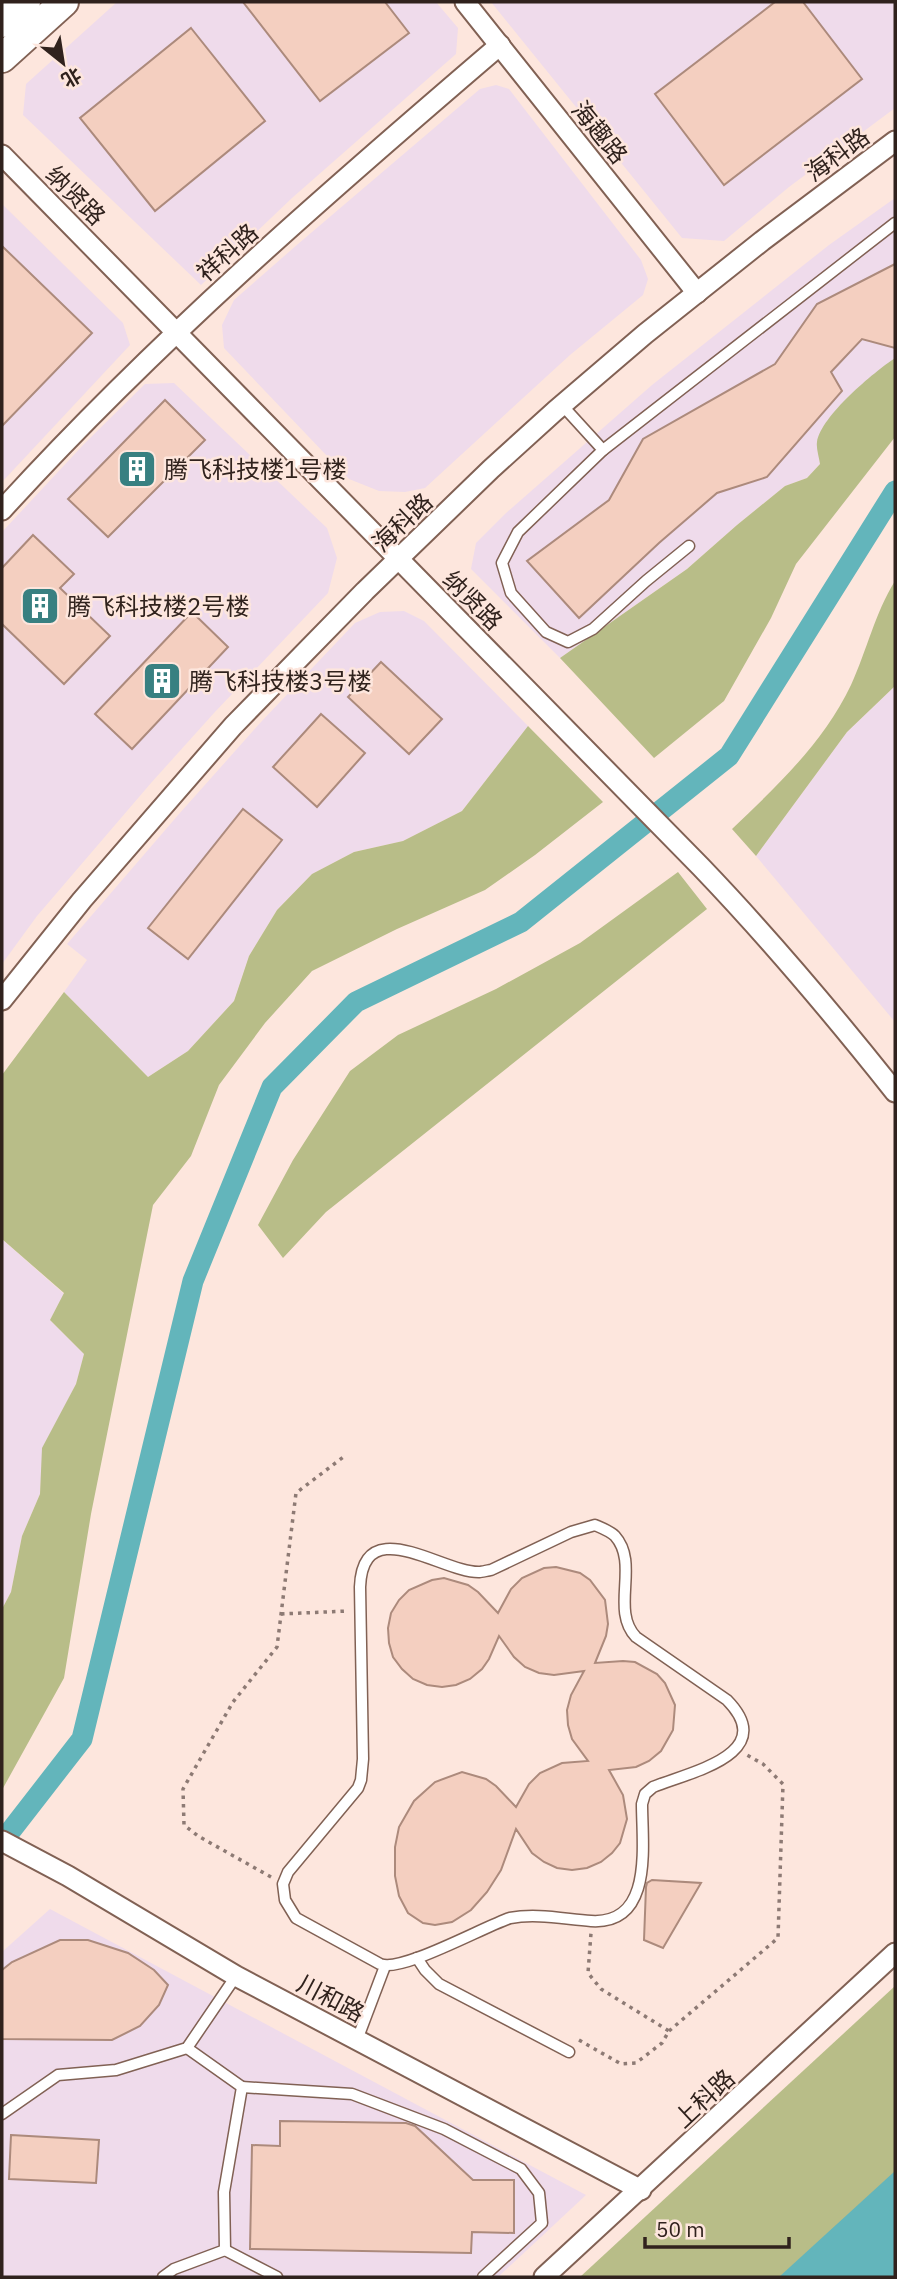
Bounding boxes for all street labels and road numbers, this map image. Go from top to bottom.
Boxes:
street label: 海趣路 [565,94,635,170]
street label: 海科路 [798,120,876,188]
street label: 纳贤路 [39,158,113,232]
street label: 祥科路 [190,216,264,288]
street label: 海科路 [365,485,439,559]
street label: 纳贤路 [436,563,510,637]
street label: 川和路 [292,1967,370,2029]
street label: 上科路 [667,2062,741,2134]

